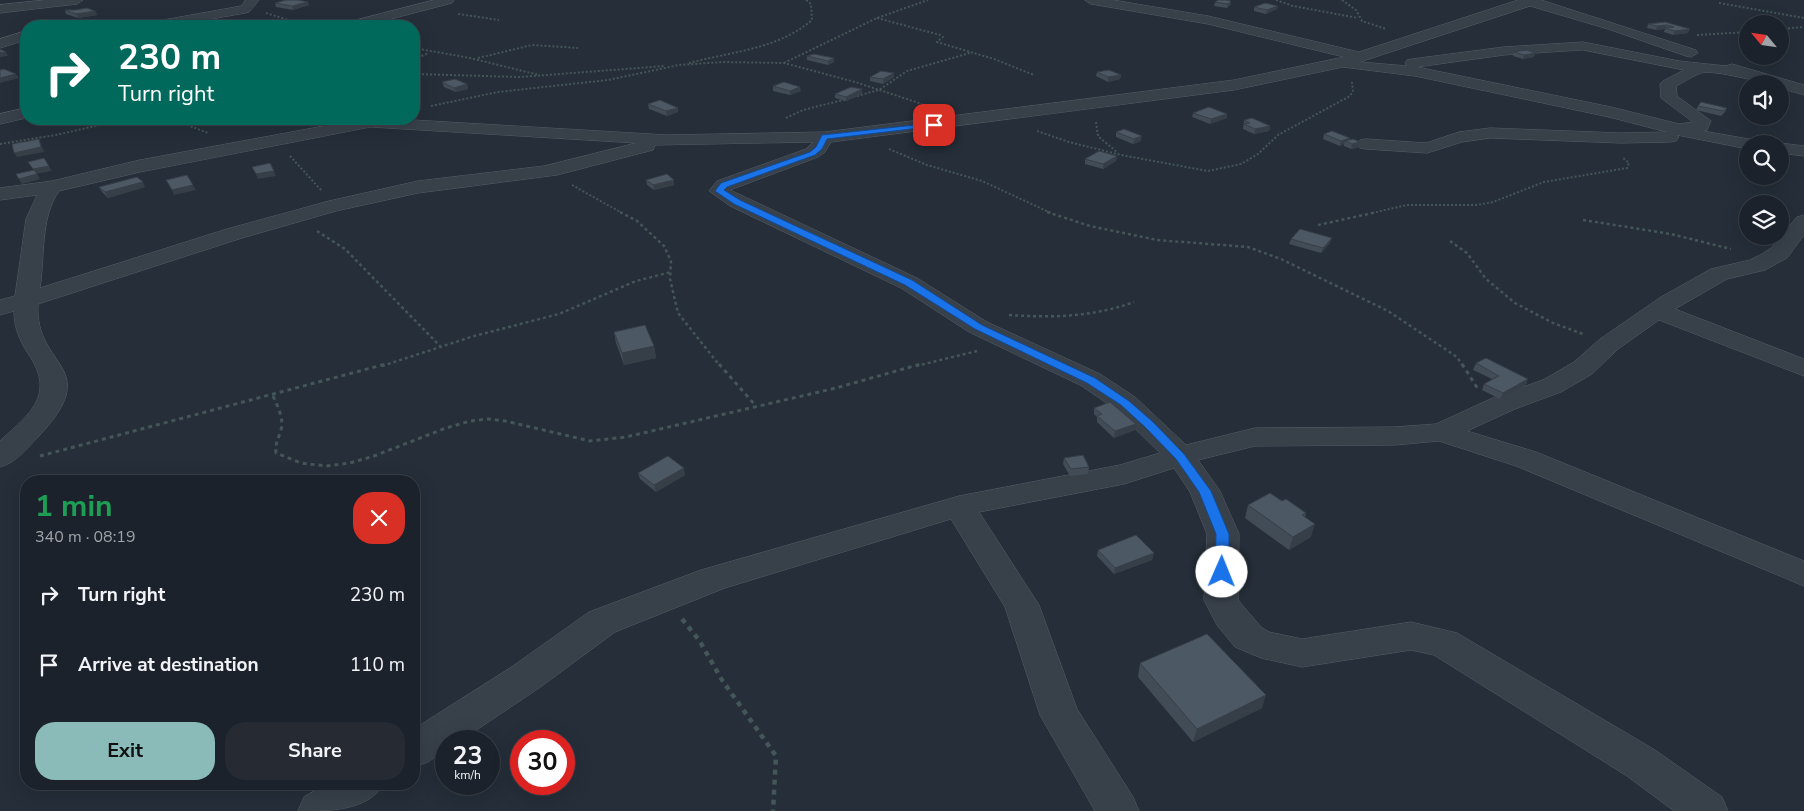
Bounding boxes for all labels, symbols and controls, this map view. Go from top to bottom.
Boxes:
north arrow [1739,15,1789,65]
map controls [1739,15,1789,245]
text: 230 m [118,34,221,81]
icon: right [35,40,100,105]
button: sound [1739,75,1789,125]
text: Turn right [118,79,214,109]
pin [913,104,955,146]
icon: arrive [920,111,948,139]
button: search [1739,135,1789,185]
button: layers [1739,195,1789,245]
text: 1 min [35,486,113,527]
button: close [353,492,405,544]
text: 340 m · 08:19 [35,526,136,548]
position arrow [1195,545,1247,597]
icon: right [35,581,63,609]
text: Turn right [78,582,165,608]
text: 230 m [350,582,405,608]
icon: arrive [35,651,63,679]
text: Arrive at destination [78,652,259,678]
text: 110 m [350,652,405,678]
button: Exit [35,722,215,780]
button: Share [225,722,405,780]
speed limit sign: 30 [510,730,575,795]
text: 23 [452,739,483,773]
text: km/h [454,767,481,783]

